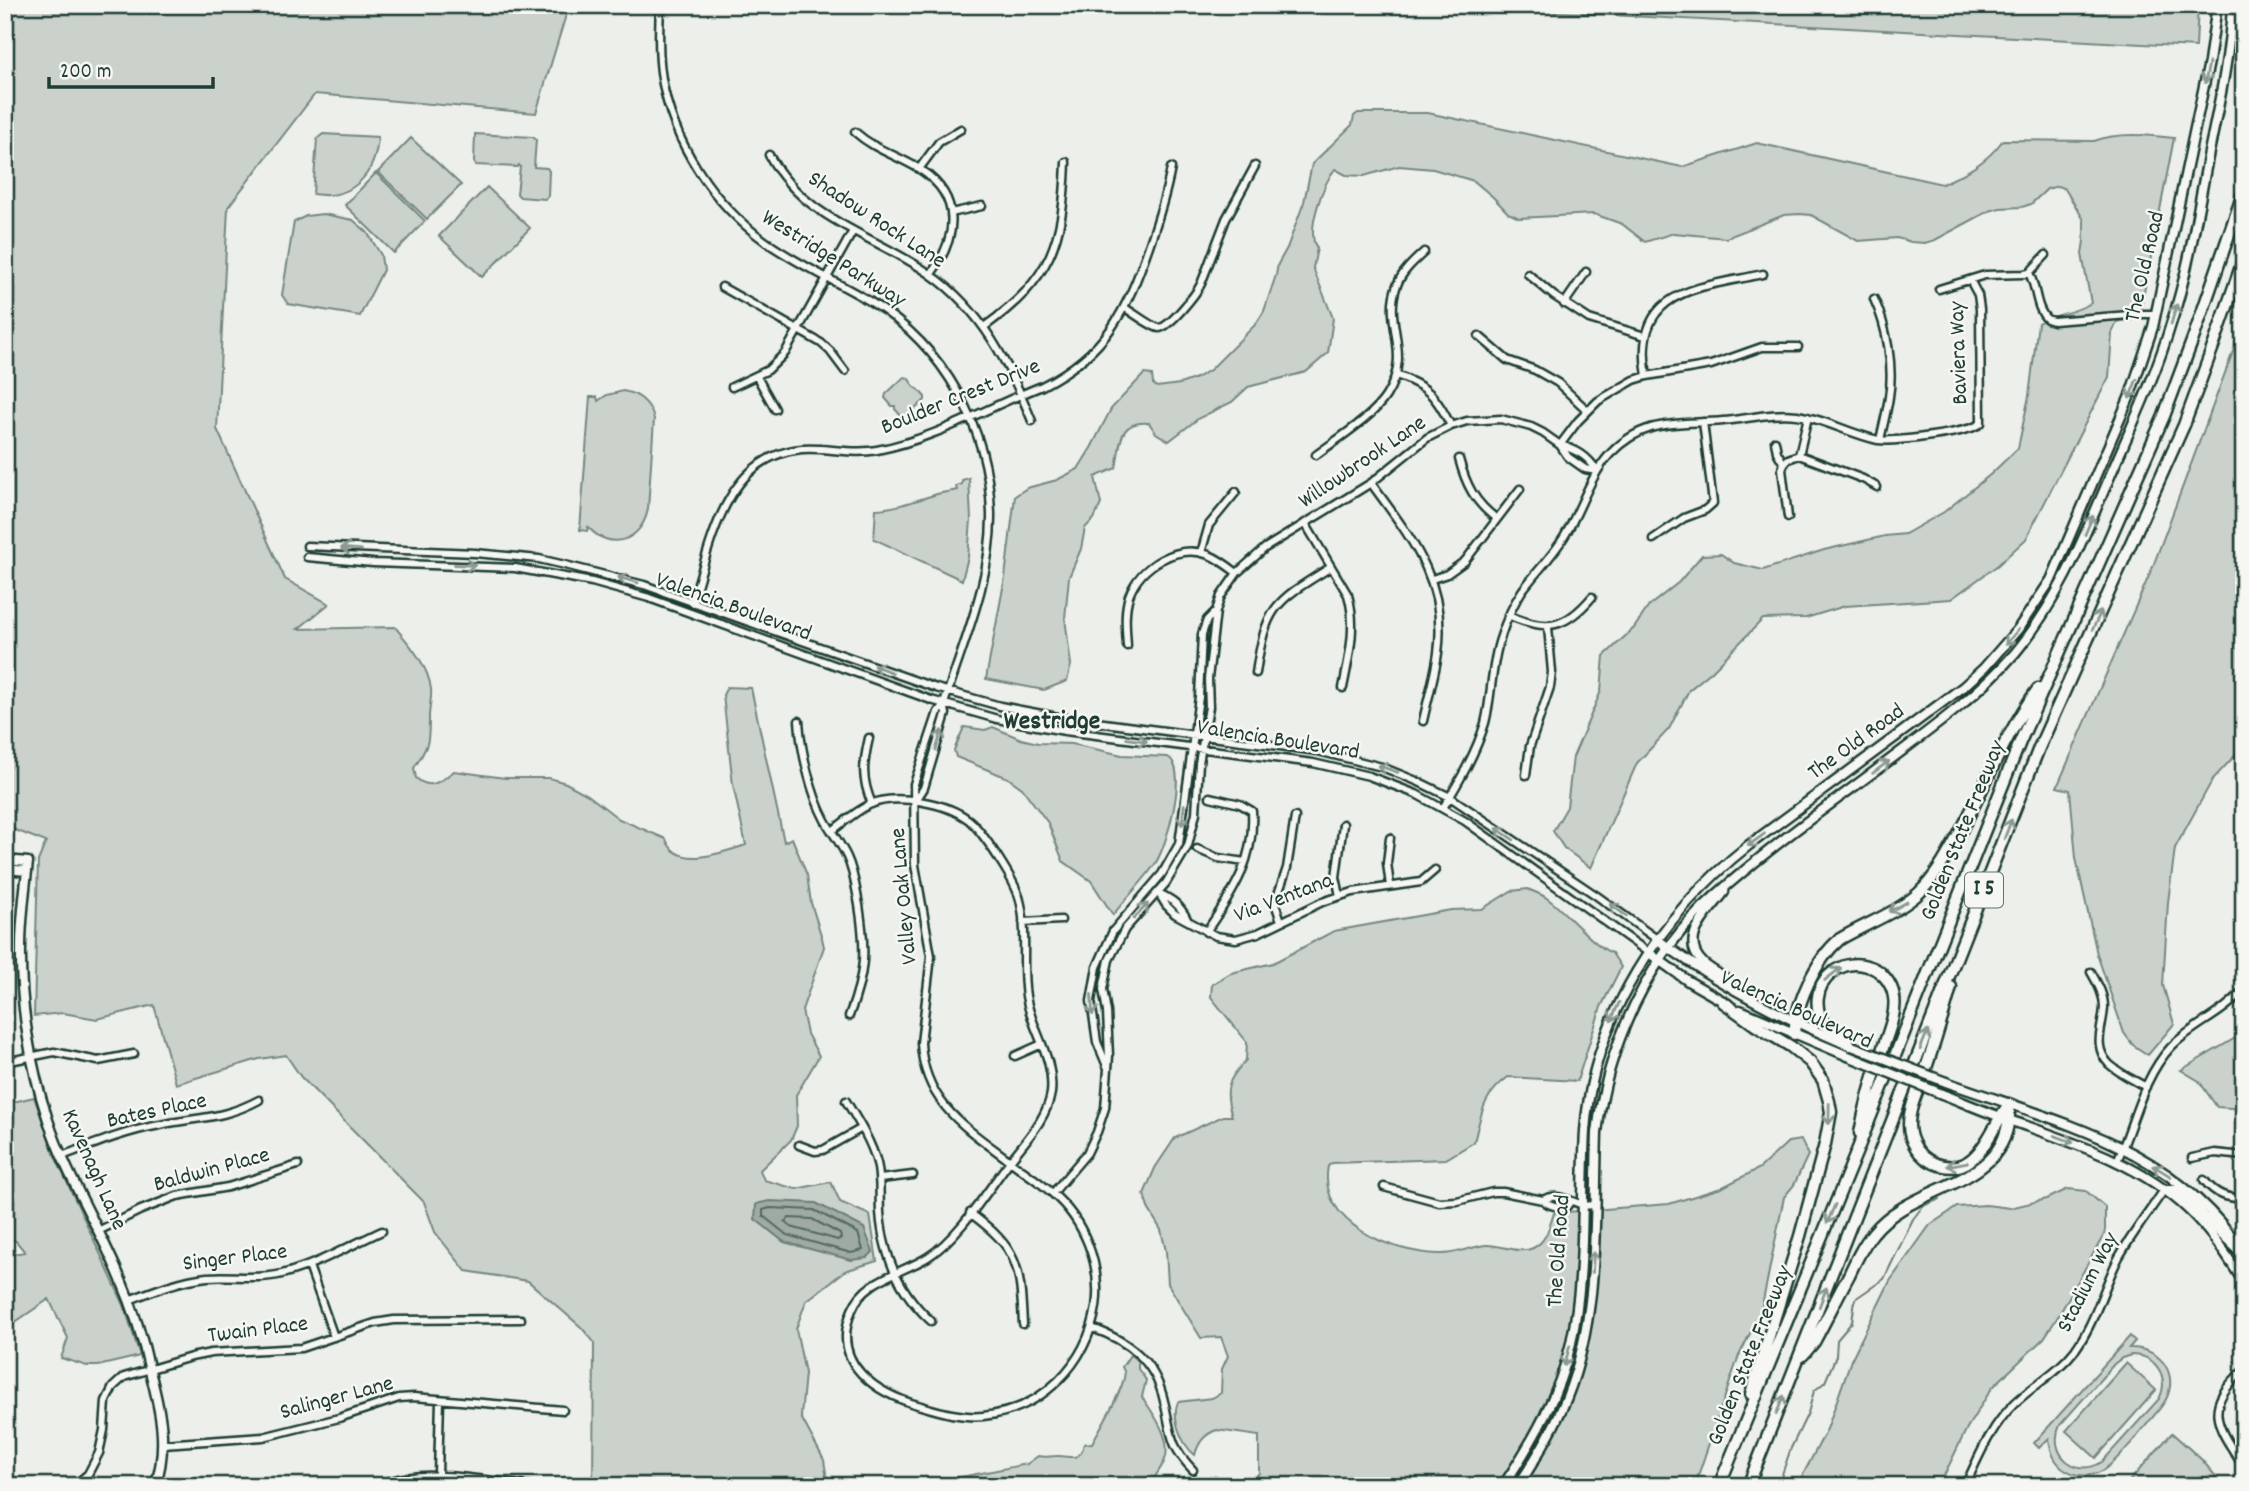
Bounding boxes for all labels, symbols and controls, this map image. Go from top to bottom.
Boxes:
scale bar [49,46,214,90]
text: 200 m [60,58,111,88]
one-way arrow [2200,61,2214,84]
street label: Shadow Rock Lane [800,164,952,278]
street label: Westridge Parkway [754,202,912,318]
street label: The Old Road [2117,208,2175,326]
street label: Baviera Way [1942,300,1978,405]
one-way arrow [2169,303,2182,325]
street label: Boulder Crest Drive [876,351,1046,445]
one-way arrow [2125,378,2138,400]
street label: Willowbrook Lane [1292,408,1434,518]
one-way arrow [2084,514,2097,536]
one-way arrow [340,542,363,555]
one-way arrow [453,559,476,572]
street label: Valencia Boulevard [650,564,816,652]
one-way arrow [617,572,639,585]
one-way arrow [2091,609,2104,631]
one-way arrow [2004,627,2020,645]
one-way arrow [873,661,895,674]
street label: The Old Road [1802,696,1912,790]
district label: Westridge [1004,704,1100,741]
street label: Valencia Boulevard [1194,712,1362,770]
one-way arrow [933,729,946,751]
one-way arrow [1125,734,1148,747]
street label: Golden State Freeway [1913,735,2015,926]
one-way arrow [1871,759,1890,774]
one-way arrow [1377,762,1399,774]
one-way arrow [1177,803,1190,826]
one-way arrow [2002,818,2015,840]
street label: Valley Oak Lane [883,826,927,966]
one-way arrow [1496,826,1516,840]
one-way arrow [1747,833,1766,848]
street label: Via Ventana [1230,865,1340,933]
road number: I 5 [1965,872,2003,908]
one-way arrow [1888,900,1908,914]
one-way arrow [1132,903,1149,920]
one-way arrow [1609,903,1628,918]
street label: Valencia Boulevard [1714,963,1878,1059]
one-way arrow [1824,966,1842,981]
one-way arrow [1086,993,1099,1016]
one-way arrow [1608,1001,1621,1022]
one-way arrow [1919,1030,1932,1052]
street label: Bates Place [104,1085,210,1139]
one-way arrow [1823,1102,1836,1125]
street label: Kavenagh Lane [52,1104,134,1236]
one-way arrow [2052,1134,2074,1146]
street label: Baldwin Place [150,1140,274,1202]
one-way arrow [1946,1158,1968,1171]
one-way arrow [2152,1164,2172,1178]
street label: The Old Road [1540,1194,1580,1308]
one-way arrow [1824,1203,1837,1225]
street label: Stadium Way [2050,1226,2129,1339]
street label: Singer Place [181,1236,289,1282]
one-way arrow [1586,1251,1599,1274]
street label: Golden State Freeway [1700,1260,1802,1451]
one-way arrow [1817,1287,1830,1309]
street label: Twain Place [206,1308,310,1354]
one-way arrow [1560,1345,1573,1367]
street label: Salinger Lane [277,1368,397,1430]
one-way arrow [1774,1395,1787,1417]

